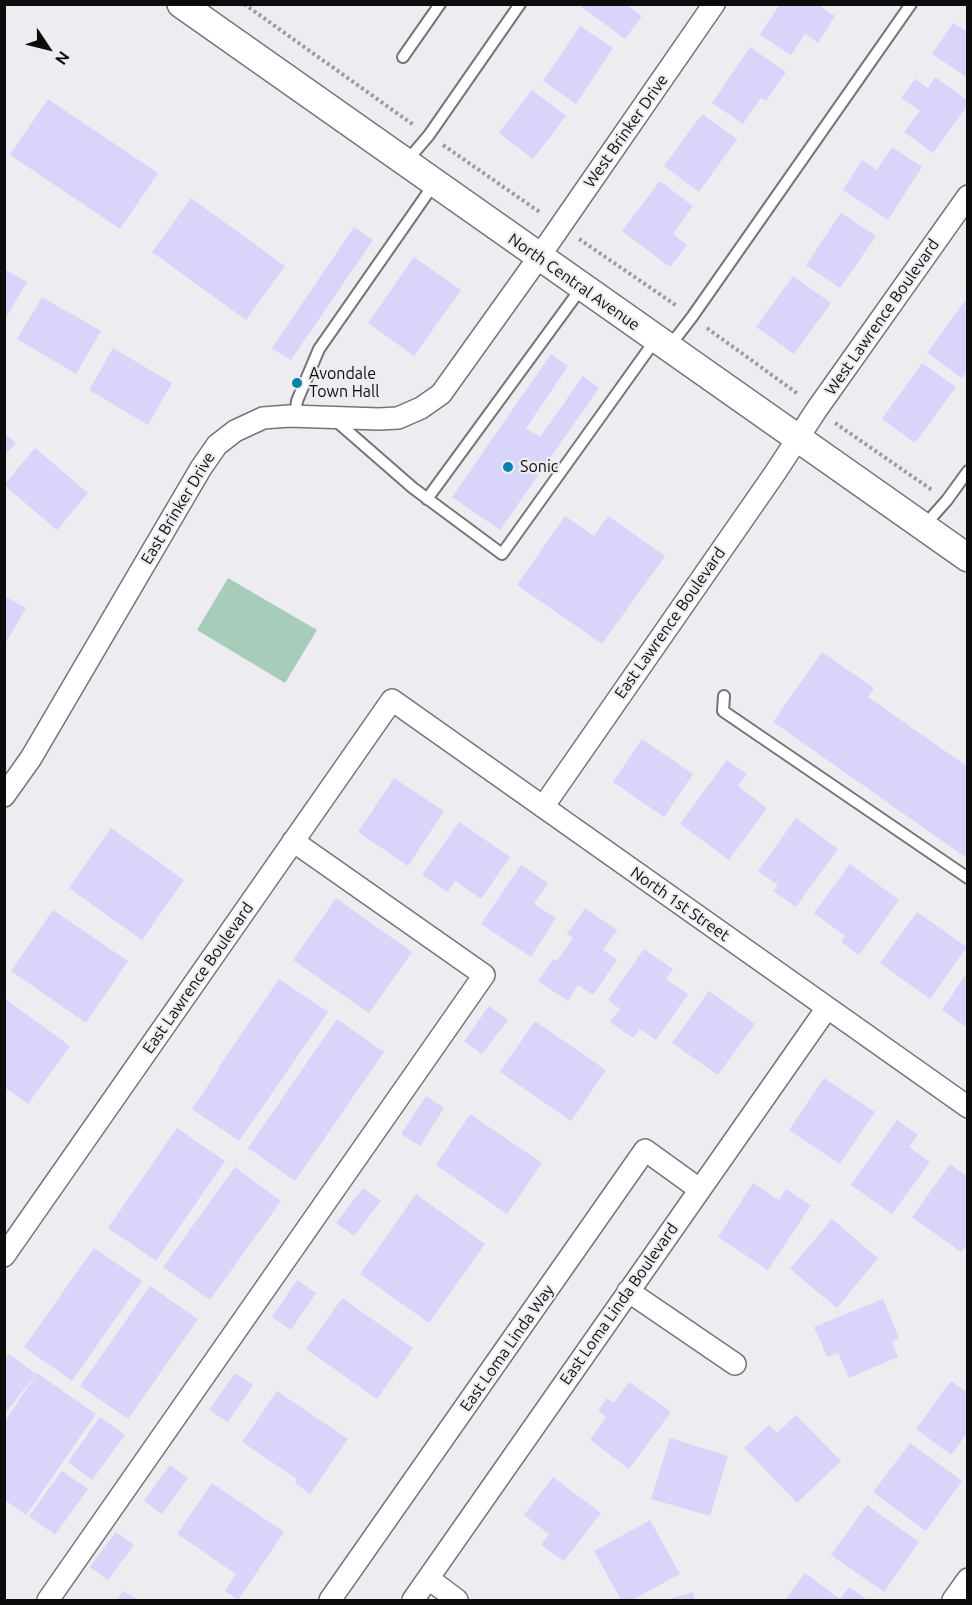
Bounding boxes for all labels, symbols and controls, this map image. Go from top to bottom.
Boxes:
north arrow [18,18,78,78]
text: N [52,48,74,68]
street label: West Brinker Drive [580,71,672,191]
street label: North Central Avenue [505,229,643,335]
street label: West Lawrence Boulevard [821,235,943,399]
place label: Avondale Town Hall [309,364,379,402]
marker: Avondale Town Hall [290,376,304,390]
street label: East Brinker Drive [137,448,219,568]
place label: Sonic [520,457,558,477]
marker: Sonic [501,460,515,474]
street label: East Lawrence Boulevard [611,544,729,702]
street label: North 1st Street [627,863,733,945]
street label: East Lawrence Boulevard [139,899,257,1057]
street label: East Loma Linda Boulevard [556,1220,682,1388]
street label: East Loma Linda Way [456,1281,558,1415]

